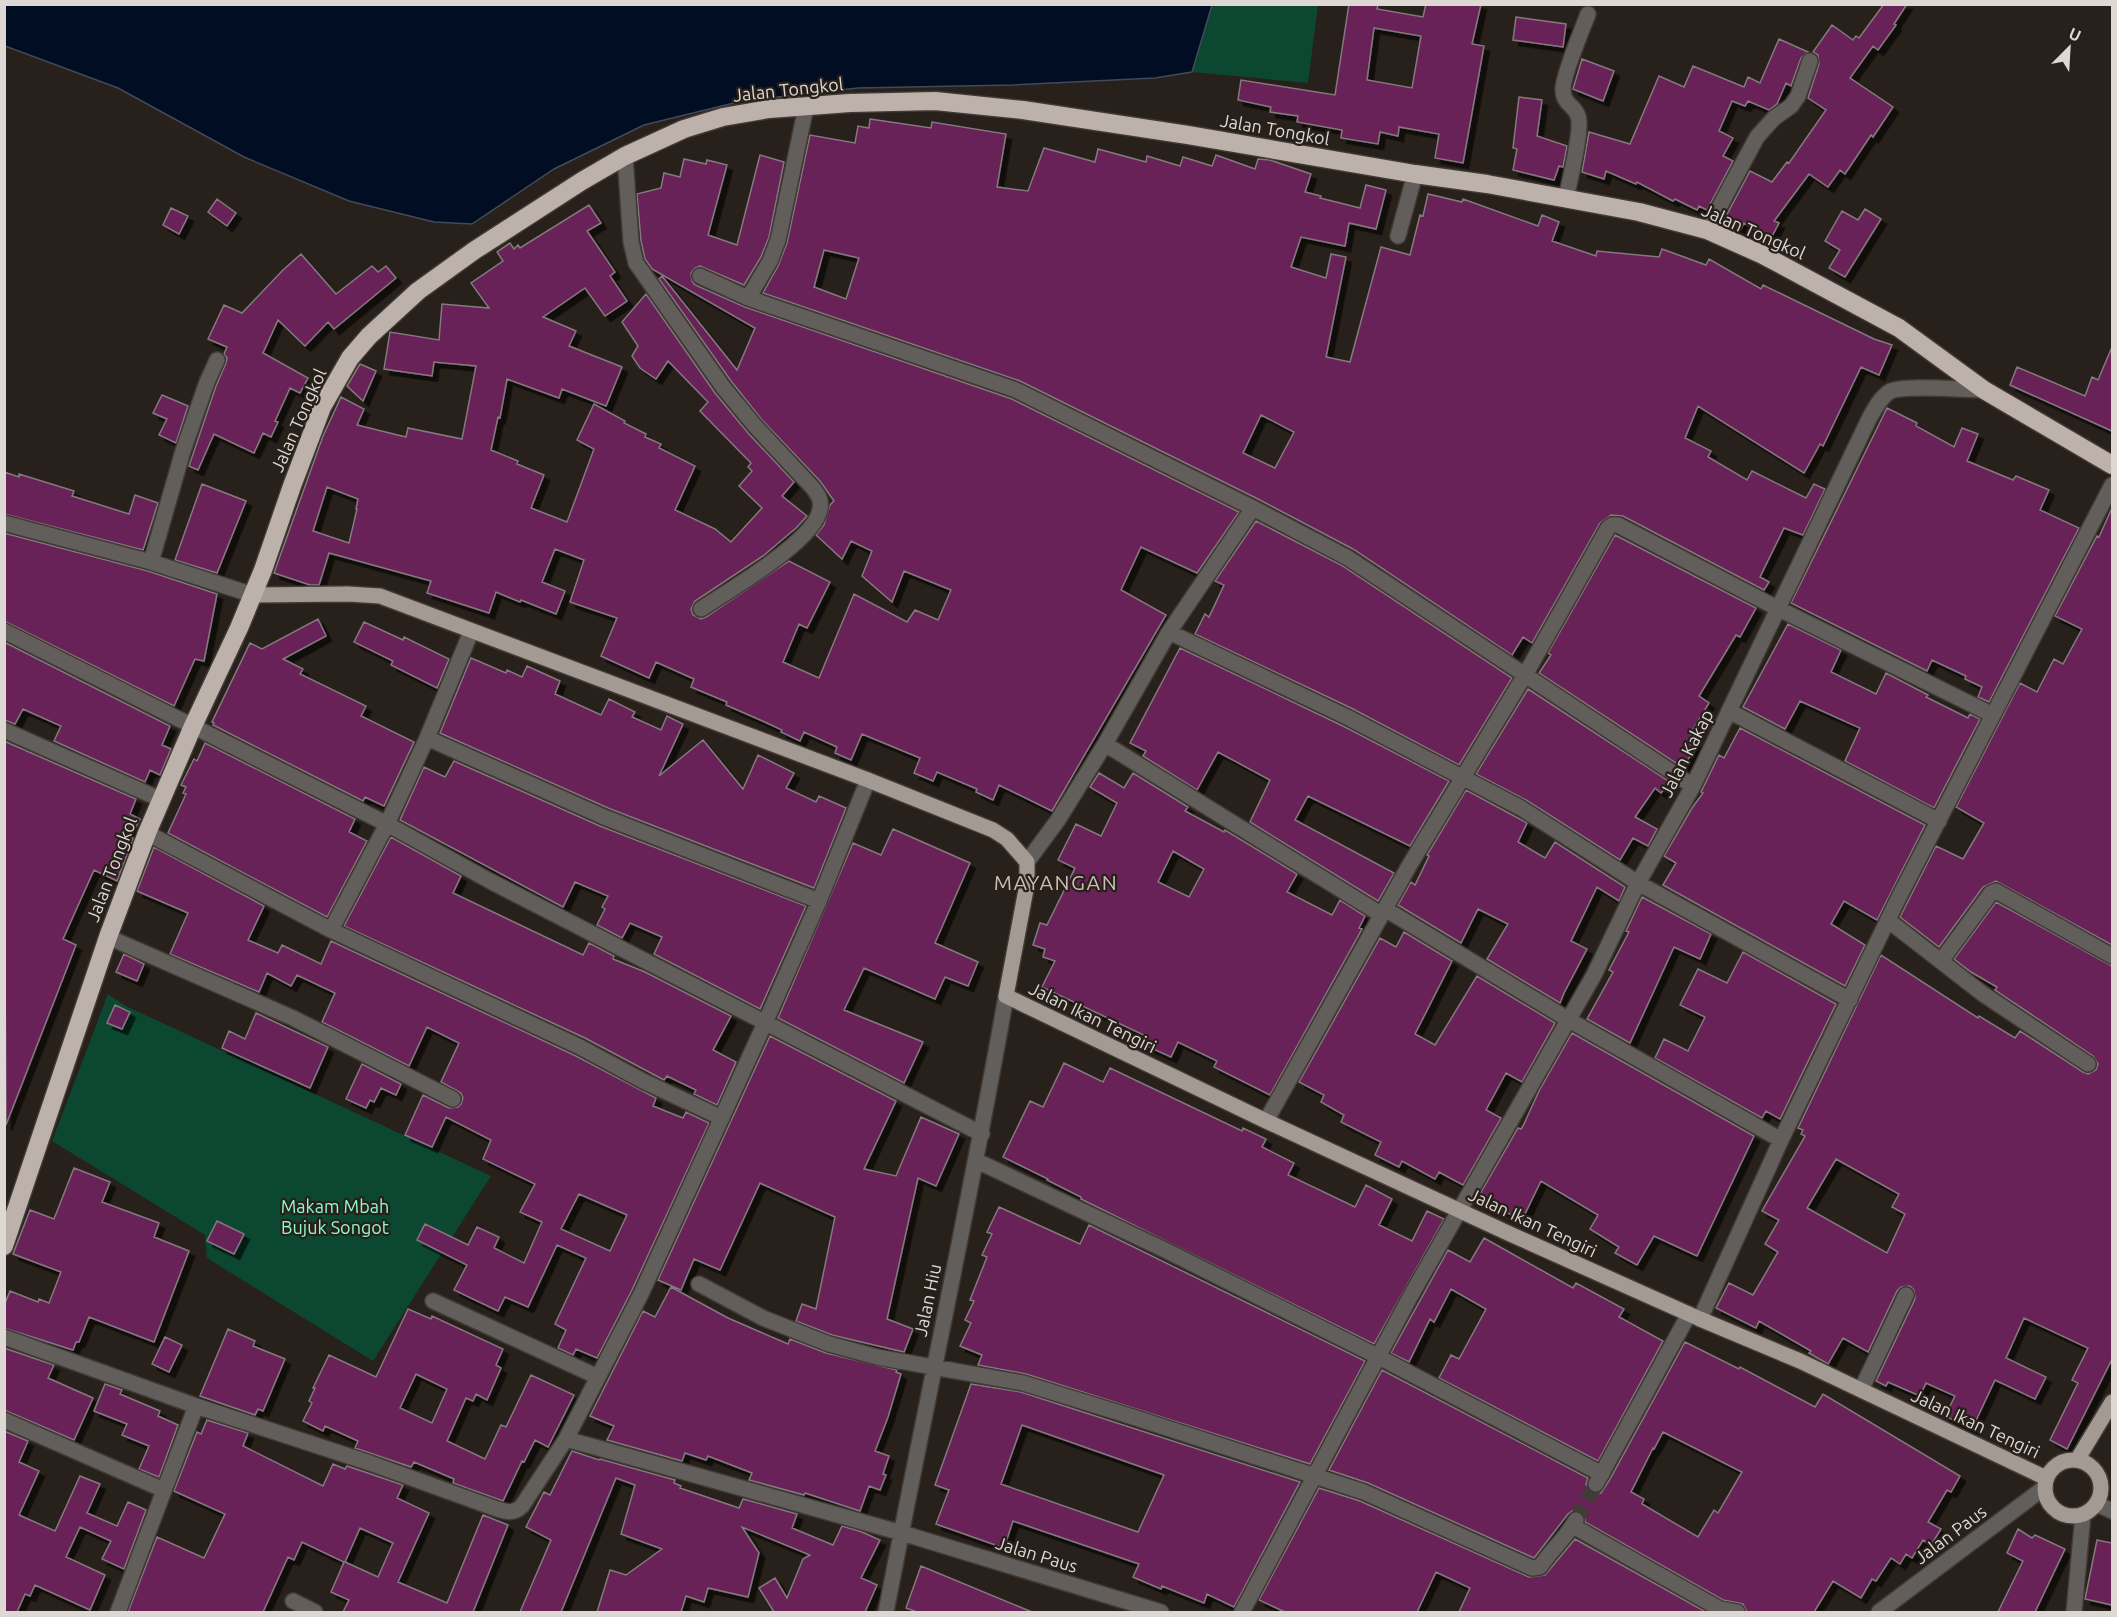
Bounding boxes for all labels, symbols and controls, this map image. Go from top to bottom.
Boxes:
north arrow [2039,18,2099,78]
text: U [2066,24,2084,45]
street label: Jalan Tongkol [732,73,844,105]
street label: Jalan Tongkol [1219,110,1332,149]
street label: Jalan Tongkol [1699,199,1809,263]
street label: Jalan Tongkol [266,365,330,475]
street label: Jalan Kakap [1655,706,1717,800]
street label: Jalan Tongkol [82,813,140,924]
district label: MAYANGAN [994,870,1118,894]
street label: Jalan Ikan Tengiri [1026,978,1160,1056]
street label: Jalan Ikan Tengiri [1466,1184,1600,1260]
park label: Makam Mbah Bujuk Songot [281,1196,389,1237]
street label: Jalan Hiu [910,1262,944,1338]
street label: Jalan Ikan Tengiri [1909,1385,2043,1461]
street label: Jalan Paus [1910,1500,1990,1567]
street label: Jalan Paus [994,1532,1080,1576]

